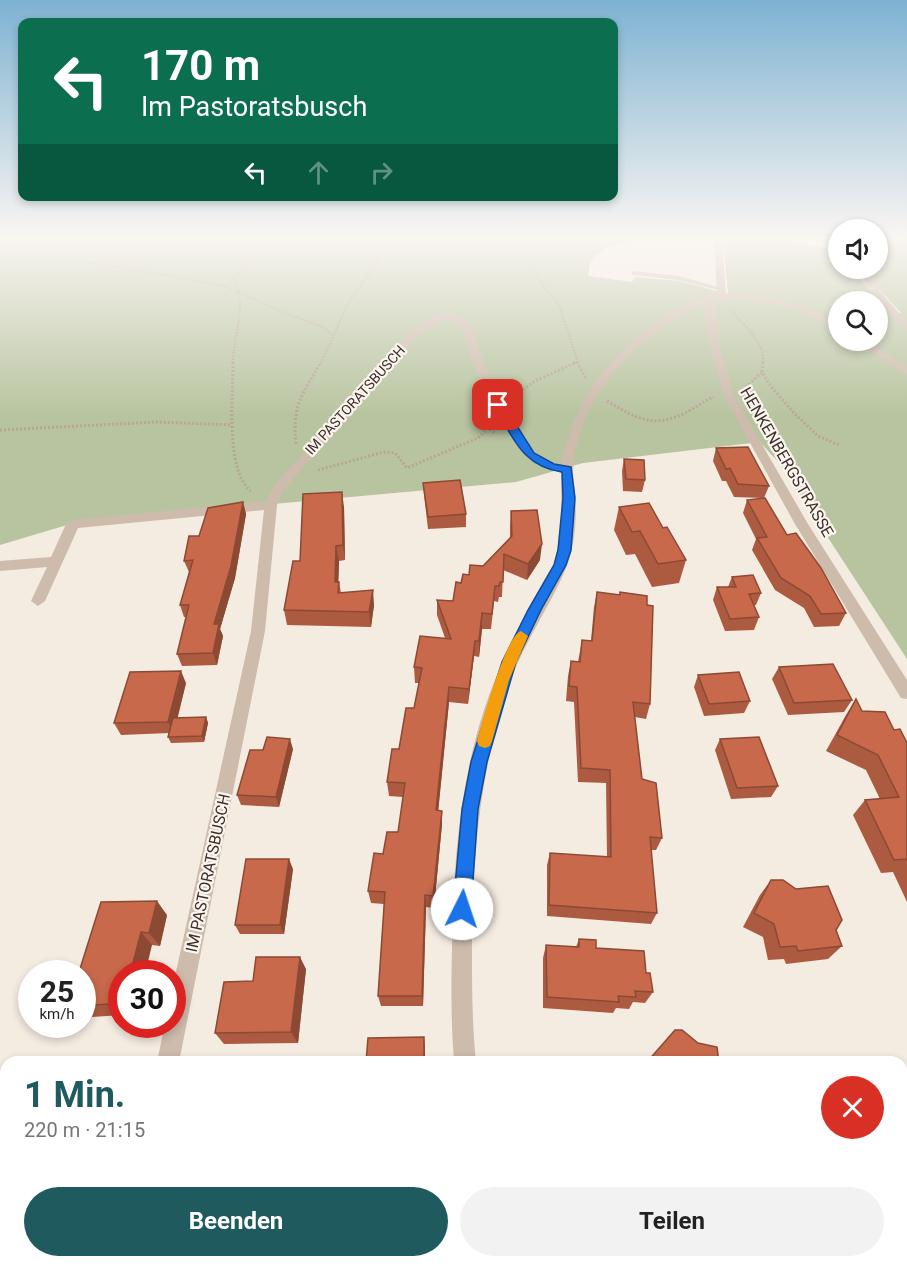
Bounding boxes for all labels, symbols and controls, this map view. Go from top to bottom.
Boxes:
text: 170 m [141,41,260,90]
icon: left [42,42,120,120]
text: Im Pastoratsbusch [141,91,367,123]
icon: left [239,156,272,189]
icon: ahead [302,156,335,189]
icon: right [365,156,398,189]
map controls [828,219,888,351]
button: sound [828,219,888,279]
button: search [828,291,888,351]
street label: IM PASTORATSBUSCH [302,342,408,458]
pin [472,379,523,430]
street label: HENKENBERGSTRASSE [736,384,838,540]
icon: arrive [481,388,514,421]
street label: IM PASTORATSBUSCH [182,792,234,954]
position arrow [430,877,494,941]
speed limit sign: 30 [108,960,186,1038]
text: 25 [40,974,74,1009]
text: km/h [39,1005,75,1023]
text: 1 Min. [24,1074,125,1116]
button: close [821,1076,884,1139]
text: 220 m · 21:15 [24,1118,145,1142]
button: Beenden [24,1187,448,1256]
button: Teilen [460,1187,884,1256]

